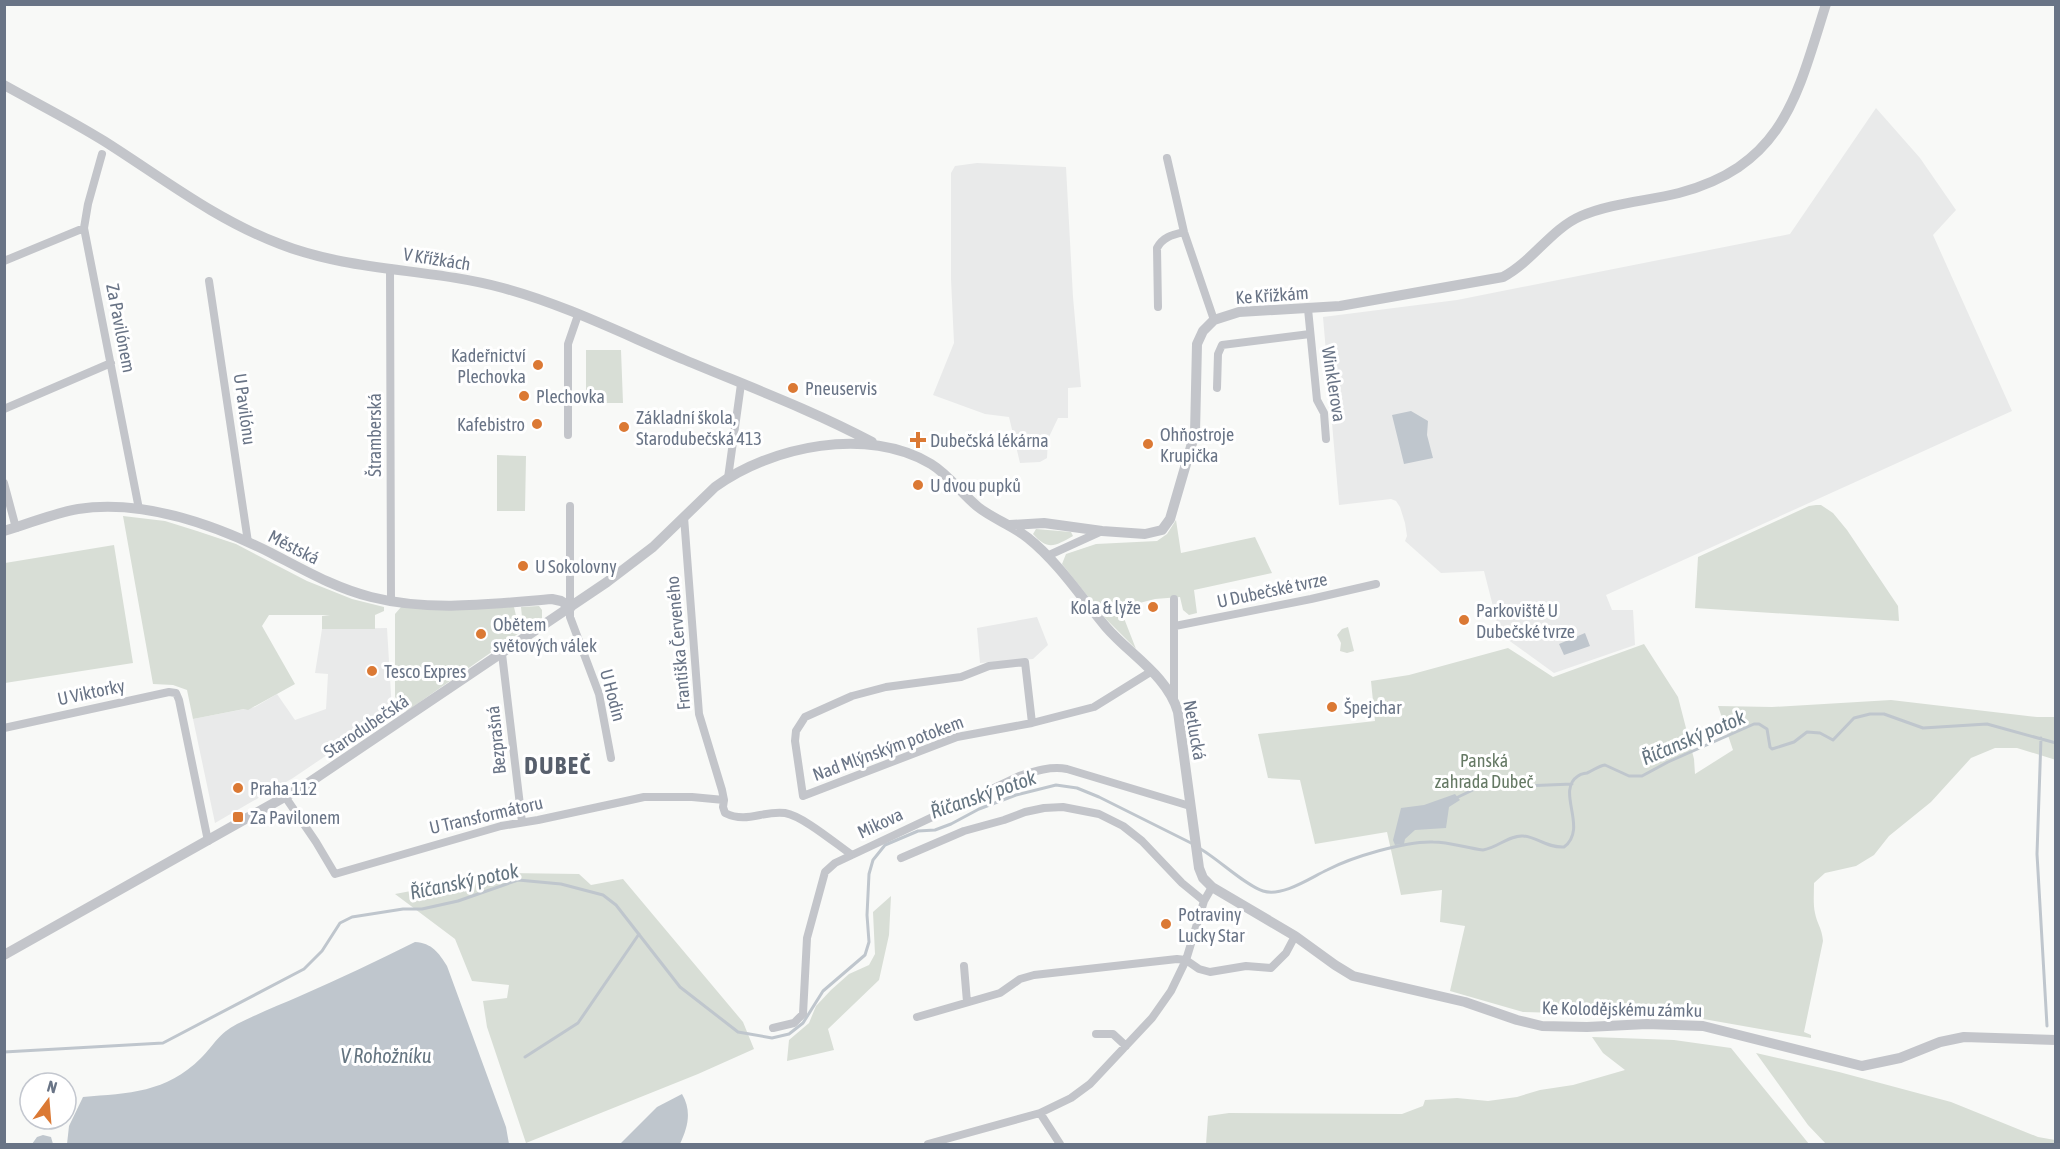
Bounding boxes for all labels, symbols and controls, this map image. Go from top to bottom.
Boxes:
street label: V Křížkách [402,243,472,275]
street label: Za Pavilónem [102,282,140,374]
street label: Ke Křížkám [1235,282,1309,308]
place label: Kadeřnictví Plechovka [451,345,526,387]
street label: Winklerova [1318,345,1350,423]
marker: Kadeřnictví Plechovka [531,358,545,372]
street label: U Pavilónu [230,372,260,446]
place label: Pneuservis [805,378,877,399]
marker: Pneuservis [786,381,800,395]
place label: Plechovka [536,386,605,407]
marker: Plechovka [517,389,531,403]
street label: Štramberská [364,393,385,477]
place label: Základní škola, Starodubečská 413 [636,407,762,449]
place label: Kafebistro [457,414,525,435]
marker: Kafebistro [530,417,544,431]
marker: Základní škola, Starodubečská 413 [617,420,631,434]
place label: Ohňostroje Krupička [1160,424,1234,466]
place label: Dubečská lékárna [930,430,1049,451]
marker: Dubečská lékárna [911,433,925,447]
marker: Ohňostroje Krupička [1141,437,1155,451]
place label: U dvou pupků [930,475,1021,496]
marker: U dvou pupků [911,478,925,492]
street label: Městská [265,525,323,569]
place label: U Sokolovny [535,556,617,577]
marker: U Sokolovny [516,559,530,573]
street label: U Dubečské tvrze [1215,568,1329,612]
street label: Františka Červeného [662,575,694,711]
place label: Kola & lyže [1070,597,1141,618]
marker: Kola & lyže [1146,600,1160,614]
place label: Parkoviště U Dubečské tvrze [1476,600,1575,642]
marker: Parkoviště U Dubečské tvrze [1457,613,1471,627]
place label: Obětem světových válek [493,614,597,656]
marker: Obětem světových válek [474,627,488,641]
place label: Tesco Expres [384,661,466,682]
marker: Tesco Expres [365,664,379,678]
street label: U Hodin [596,666,630,724]
street label: U Viktorky [56,675,126,709]
street label: Starodubečská [319,690,413,762]
place label: Špejchar [1344,697,1402,718]
street label: Netlucká [1179,698,1211,762]
marker: Špejchar [1325,700,1339,714]
street label: Bezprašná [482,705,510,775]
water label: Říčanský potok [1638,705,1749,769]
street label: Nad Mlýnským potokem [810,711,966,785]
park label: Panská zahrada Dubeč [1435,750,1533,792]
district label: DUBEČ [524,752,592,779]
water label: Říčanský potok [927,765,1039,823]
place label: Praha 112 [250,778,317,799]
marker: Praha 112 [231,781,245,795]
street label: U Transformátoru [427,792,545,838]
street label: Mikova [854,803,906,843]
place label: Za Pavilonem [250,807,340,828]
marker: Za Pavilonem [231,810,245,824]
water label: Říčanský potok [408,858,521,904]
place label: Potraviny Lucky Star [1178,904,1245,946]
marker: Potraviny Lucky Star [1159,917,1173,931]
street label: Ke Kolodějskému zámku [1542,997,1702,1021]
water label: V Rohožníku [341,1044,432,1067]
north arrow [18,1071,78,1131]
text: N [45,1077,59,1097]

